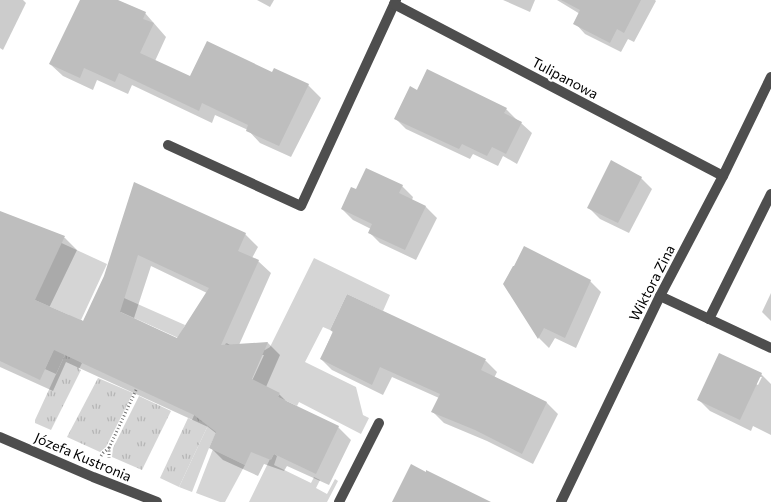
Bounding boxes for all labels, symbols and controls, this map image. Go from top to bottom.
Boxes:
street label: Tulipanowa [529,53,601,102]
street label: Wiktora Zina [625,242,678,324]
street label: Józefa Kustronia [32,428,134,485]

